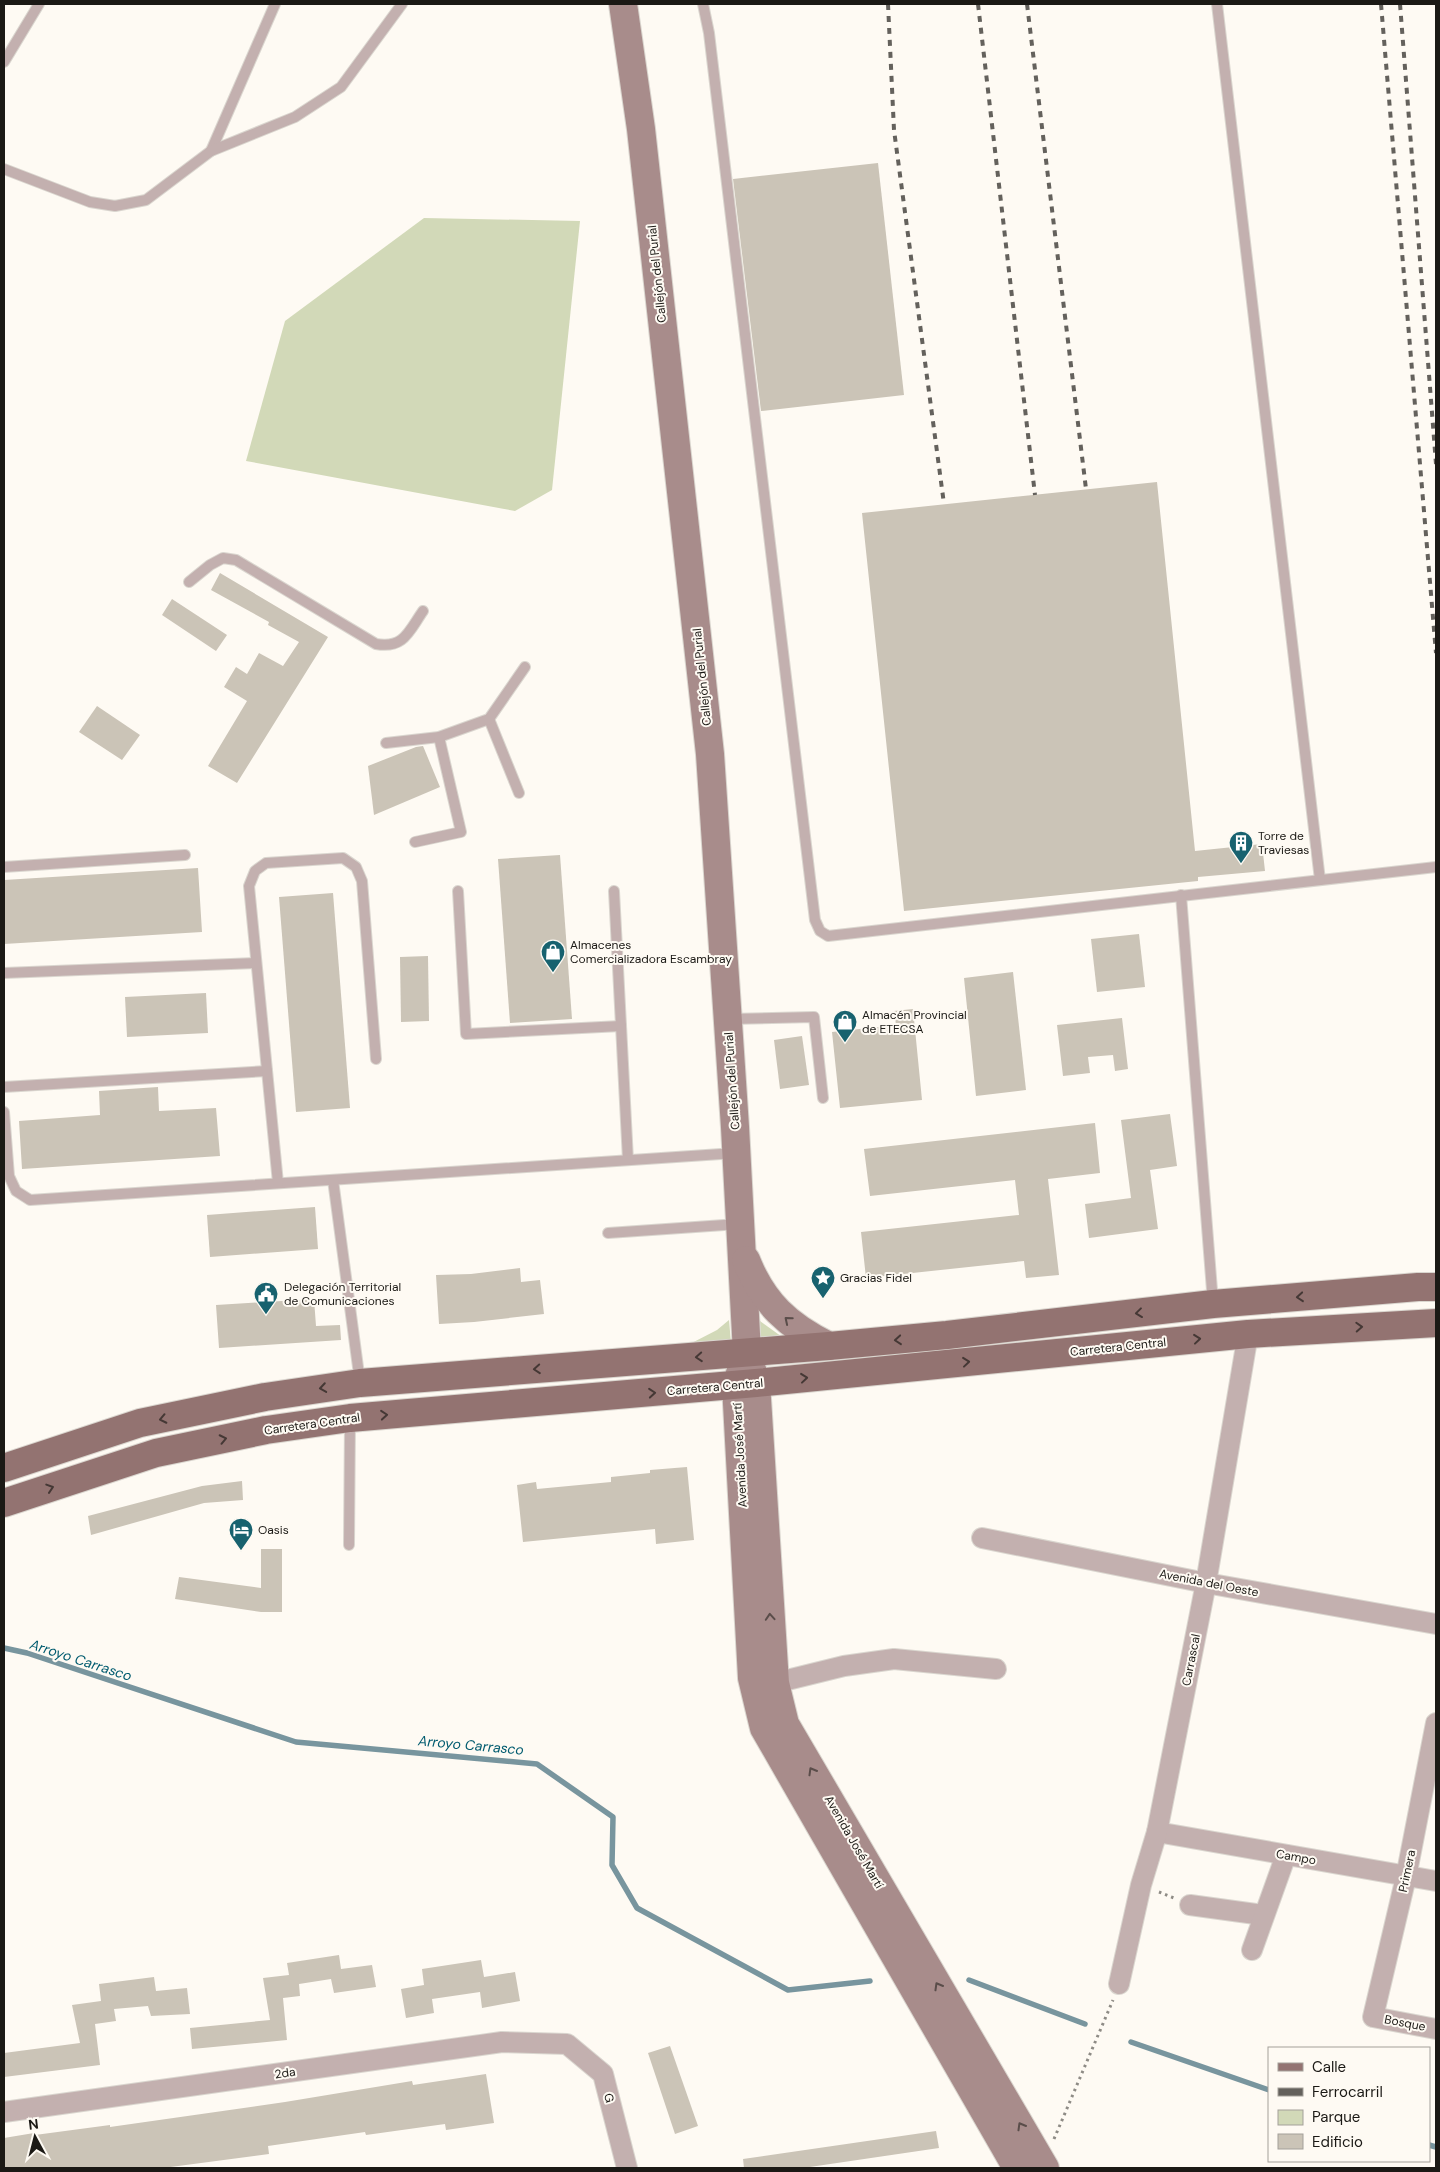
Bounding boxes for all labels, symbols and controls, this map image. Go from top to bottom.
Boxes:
street label: Callejón del Purial [644,224,670,324]
street label: Callejón del Purial [689,627,715,727]
place label: Torre de Traviesas [1258,828,1309,858]
building icon: Torre de Traviesas [1228,830,1254,864]
place label: Almacenes Comercializadora Escambray [570,937,732,967]
shop icon: Almacenes Comercializadora Escambray [540,939,566,973]
place label: Almacén Provincial de ETECSA [862,1007,967,1037]
shop icon: Almacén Provincial de ETECSA [832,1009,858,1043]
street label: Callejón del Purial [721,1032,743,1130]
place icon: Gracias Fidel [810,1265,836,1299]
place label: Gracias Fidel [840,1270,912,1286]
place label: Delegación Territorial de Comunicaciones [284,1279,401,1309]
public building icon: Delegación Territorial de Comunicaciones [253,1281,279,1315]
one-way arrow [1296,1291,1304,1302]
one-way arrow [1134,1307,1142,1318]
one-way arrow [785,1318,794,1326]
one-way arrow [1356,1322,1364,1333]
one-way arrow [894,1334,902,1345]
street label: Carretera Central [1069,1334,1167,1360]
one-way arrow [1194,1334,1202,1345]
one-way arrow [695,1351,703,1362]
one-way arrow [962,1357,970,1368]
one-way arrow [532,1363,540,1374]
one-way arrow [801,1373,809,1384]
street label: Carretera Central [666,1375,764,1399]
one-way arrow [318,1383,327,1393]
one-way arrow [648,1387,656,1398]
street label: Avenida José Martí [729,1402,751,1508]
street label: Carretera Central [263,1409,361,1439]
one-way arrow [380,1410,388,1421]
one-way arrow [159,1413,168,1423]
one-way arrow [219,1434,228,1445]
one-way arrow [45,1484,54,1494]
hotel icon: Oasis [228,1517,254,1551]
place label: Oasis [258,1522,289,1538]
street label: Avenida del Oeste [1158,1566,1260,1600]
one-way arrow [765,1613,776,1621]
street label: Carrascal [1178,1633,1204,1687]
water label: Arroyo Carrasco [27,1635,134,1685]
water label: Arroyo Carrasco [416,1731,525,1759]
one-way arrow [808,1767,818,1776]
street label: Avenida José Martí [821,1793,887,1892]
street label: Campo [1275,1846,1317,1868]
street label: Primera [1395,1848,1419,1894]
one-way arrow [935,1983,945,1992]
street label: Bosque [1383,2011,1427,2035]
legend [1268,2047,1430,2162]
text: Calle [1312,2057,1346,2077]
street label: 2da [274,2064,296,2082]
text: Ferrocarril [1312,2082,1383,2102]
street label: G [600,2092,618,2104]
text: Parque [1312,2107,1360,2127]
north arrow [10,2112,60,2162]
text: N [27,2115,40,2134]
one-way arrow [1017,2123,1027,2132]
text: Edificio [1312,2132,1363,2152]

